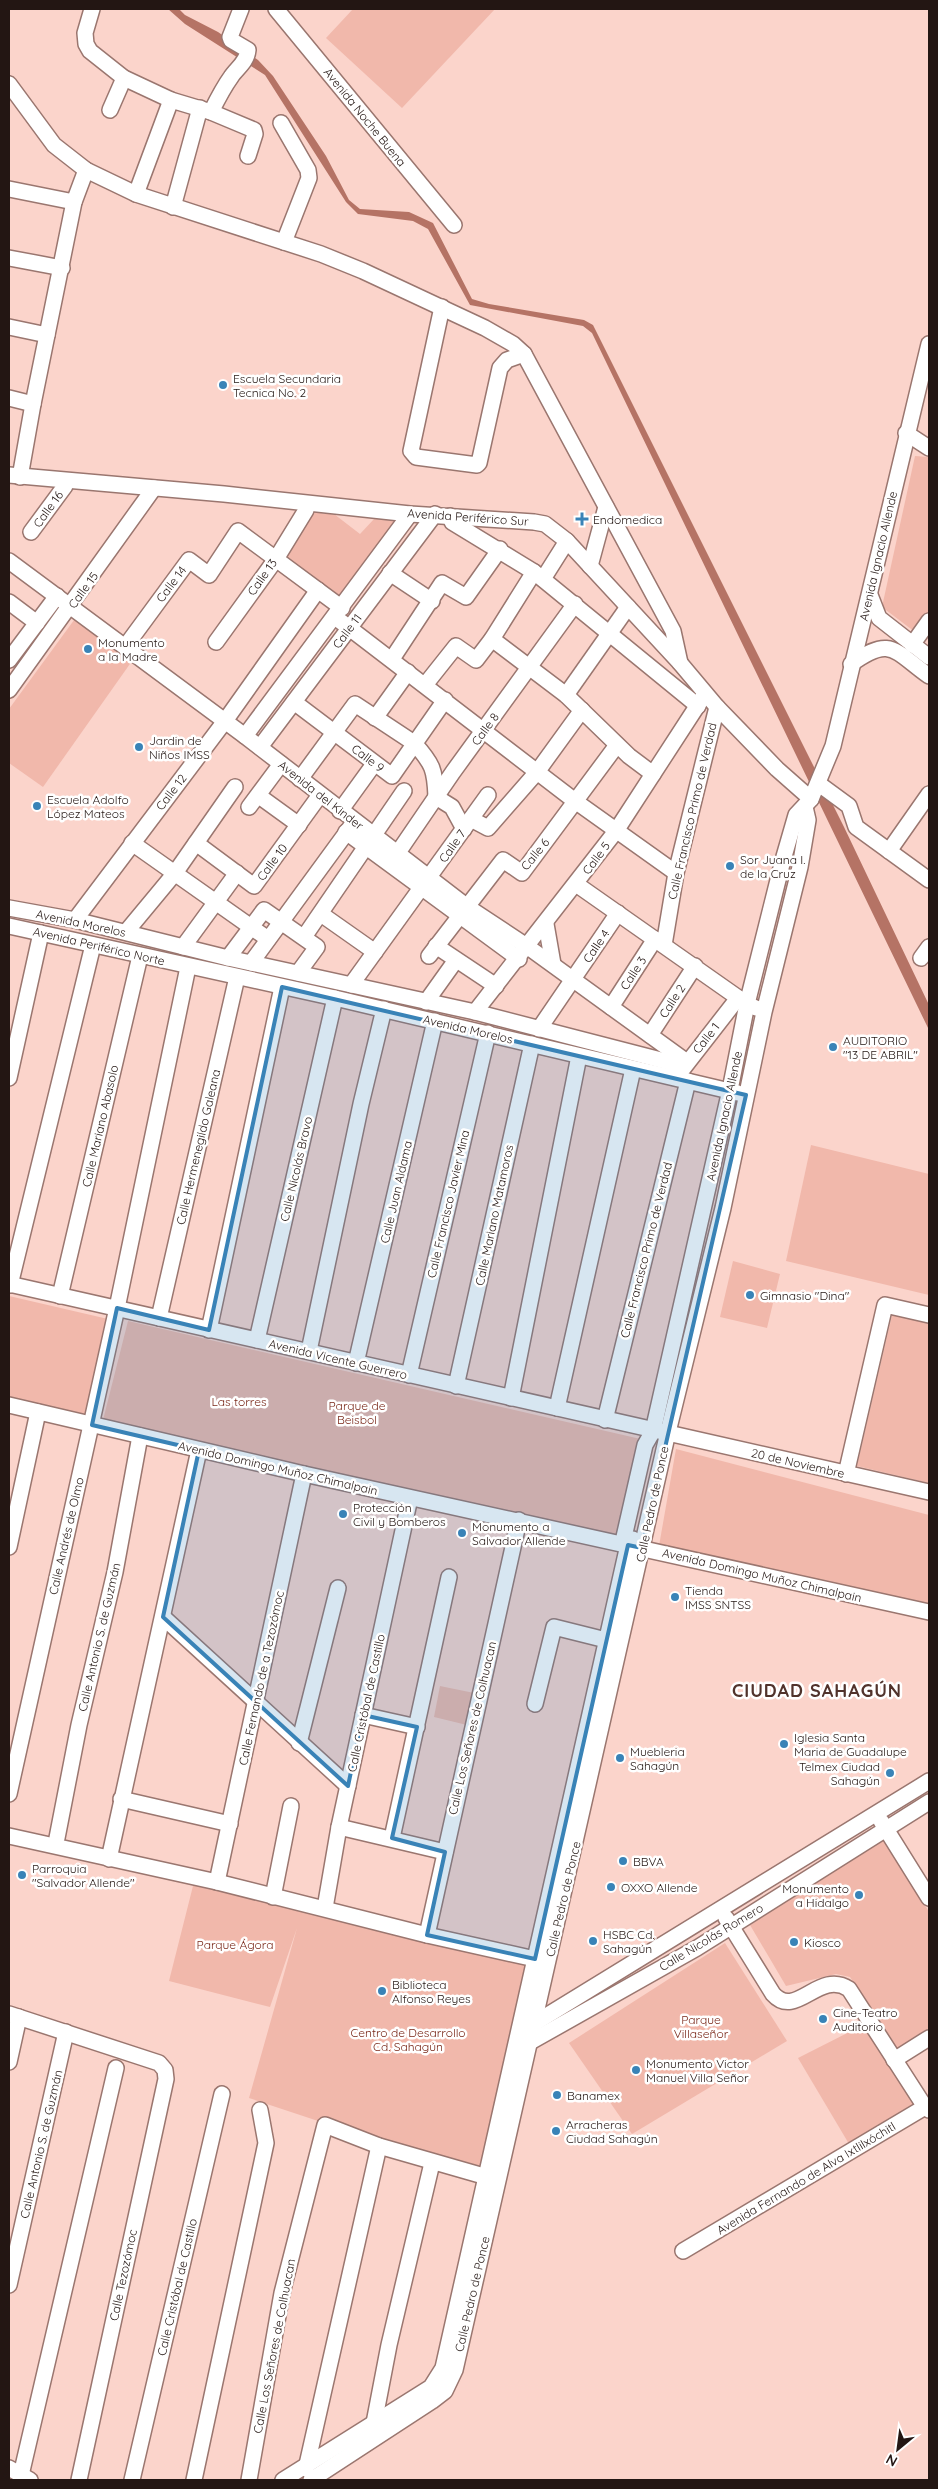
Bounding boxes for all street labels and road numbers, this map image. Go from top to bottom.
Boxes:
street label: Avenida Noche Buena [321,65,409,169]
street label: Calle 16 [30,487,67,530]
street label: Avenida Ignacio Allende [856,489,900,622]
street label: Avenida Periférico Sur [407,505,530,529]
street label: Calle 13 [244,556,280,598]
street label: Calle 14 [153,563,189,605]
street label: Calle 15 [65,569,101,611]
street label: Calle 11 [329,611,365,651]
street label: Calle 8 [468,710,502,748]
street label: Calle Francisco Primo de Verdad [664,721,720,901]
street label: Calle 9 [349,741,388,775]
street label: Avenida del Kinder [275,757,367,833]
street label: Calle 12 [152,771,190,813]
street label: Calle 7 [435,827,469,865]
street label: Calle 6 [518,834,553,873]
street label: Calle 5 [579,839,613,877]
street label: Calle 10 [254,841,290,883]
street label: Avenida Morelos [35,906,128,940]
street label: Avenida Periférico Norte [32,924,167,969]
street label: Calle 4 [579,927,613,965]
street label: Calle 3 [617,953,649,993]
street label: Calle 2 [656,981,689,1021]
street label: Avenida Morelos [422,1011,515,1047]
street label: Calle 1 [689,1020,723,1056]
street label: Avenida Ignacio Allende [703,1049,745,1182]
street label: Calle Mariano Abasolo [79,1064,121,1188]
street label: Calle Hermenegildo Galeana [173,1068,223,1226]
street label: Calle Nicolás Bravo [277,1115,315,1223]
street label: Calle Francisco Javier Mina [424,1129,472,1279]
street label: Calle Juan Aldama [377,1139,415,1245]
street label: Calle Mariano Matamoros [472,1143,516,1287]
street label: Calle Francisco Primo de Verdad [617,1160,675,1340]
street label: Avenida Vicente Guerrero [267,1336,409,1382]
street label: Avenida Domingo Muñoz Chimalpain [177,1438,379,1498]
street label: Calle Pedro de Ponce [632,1444,672,1563]
street label: 20 de Noviembre [750,1445,846,1481]
street label: Calle Andrés de Olmo [45,1476,87,1596]
street label: Avenida Domingo Muñoz Chimalpain [661,1545,863,1605]
street label: Calle Antonio S. de Guzmán [75,1561,123,1713]
street label: Calle Fernando de a Tezozómoc [235,1589,287,1767]
street label: Calle Cristóbal de Castillo [344,1633,388,1773]
street label: Calle Los Señores de Colhuacan [445,1640,499,1816]
street label: Calle Pedro de Ponce [542,1840,584,1958]
street label: Calle Nicolás Romero [656,1900,766,1974]
street label: Calle Antonio S. de Guzmán [17,2068,65,2220]
street label: Avenida Fernando de Alva Ixtlilxóchitl [714,2118,898,2238]
street label: Calle Cristóbal de Castillo [154,2217,200,2357]
street label: Calle Tezozómoc [106,2228,140,2322]
street label: Calle Pedro de Ponce [451,2235,493,2353]
street label: Calle Los Señores de Colhuacan [250,2258,298,2434]

